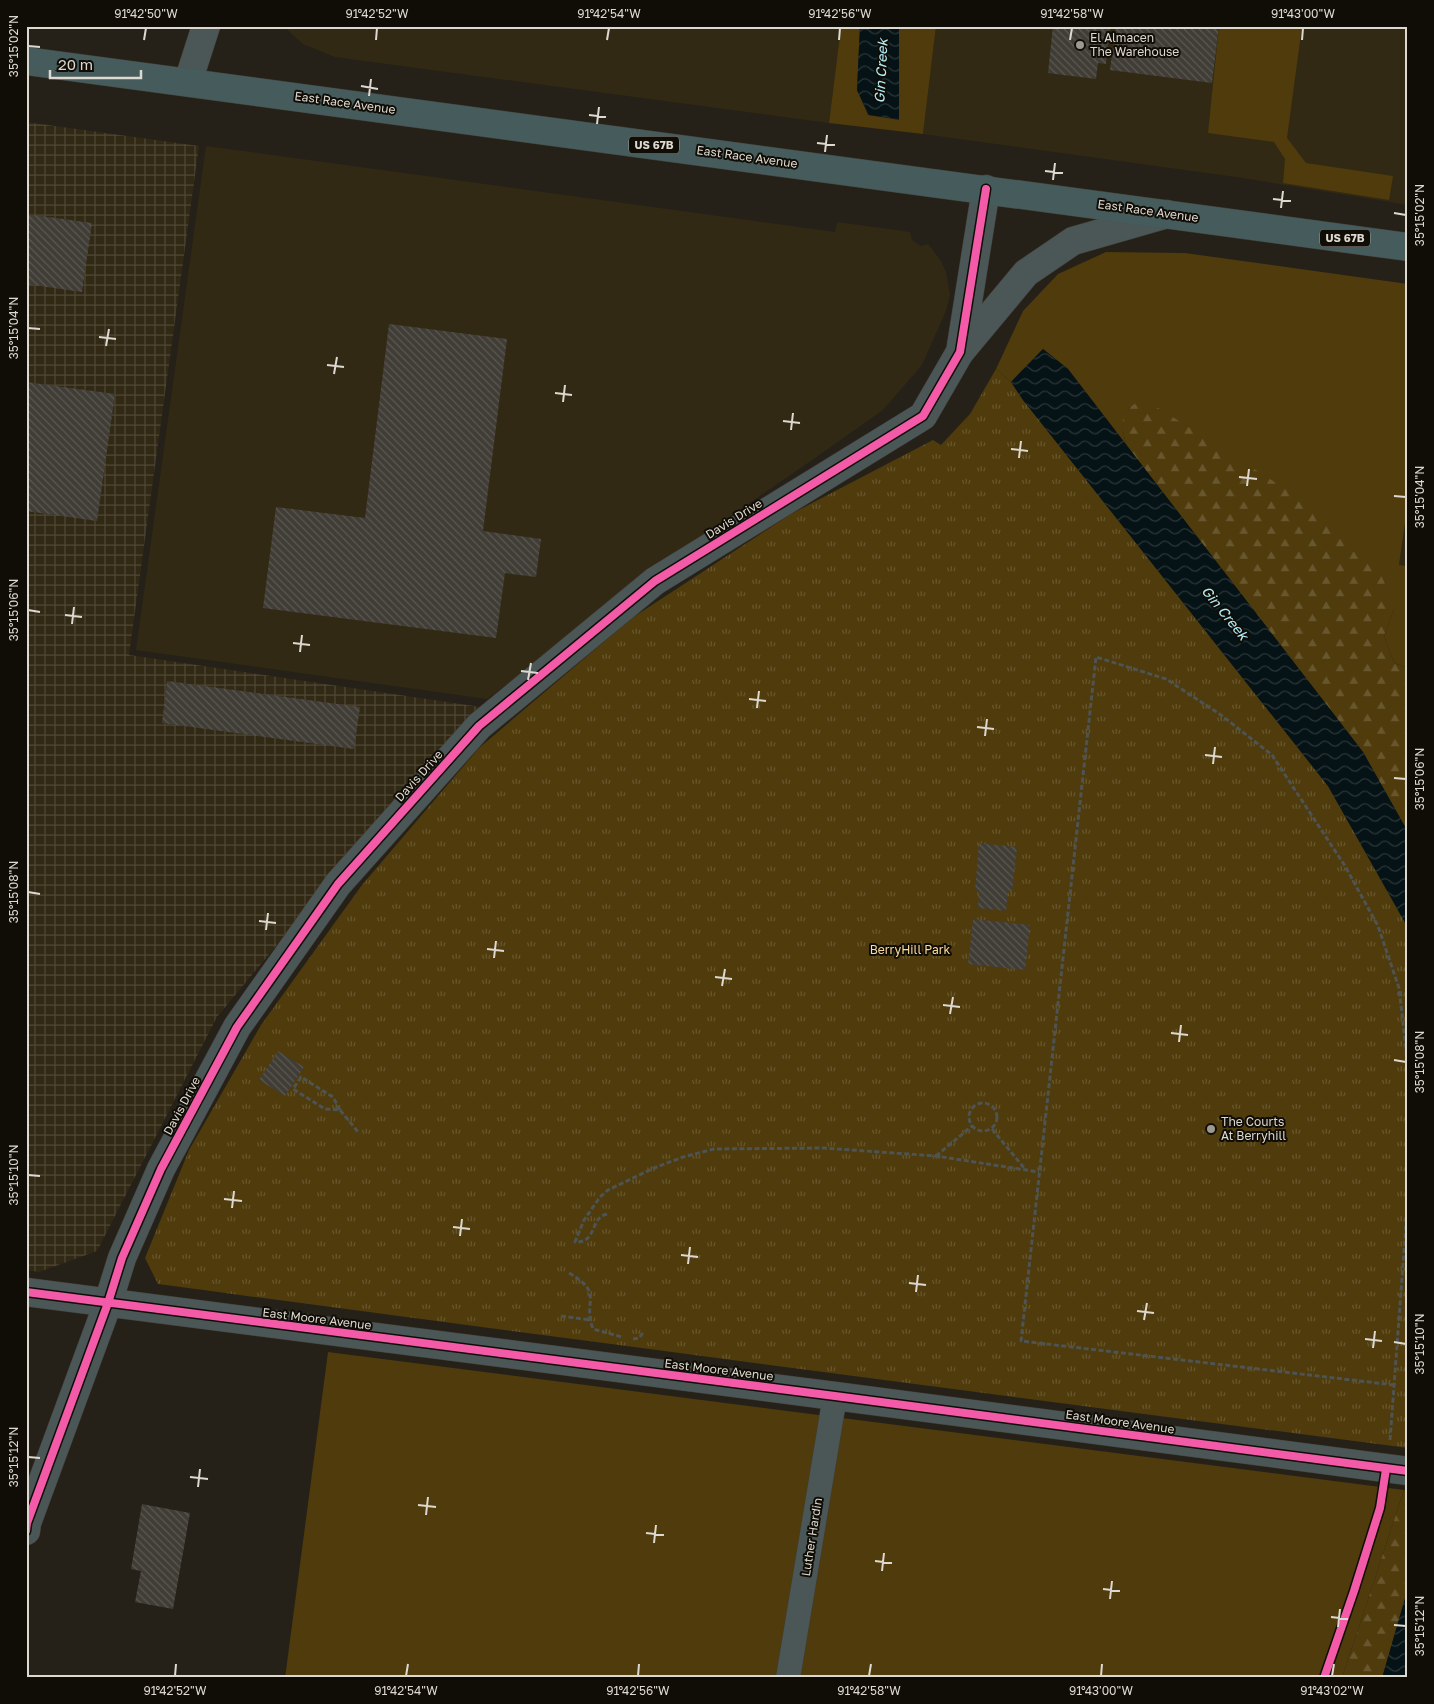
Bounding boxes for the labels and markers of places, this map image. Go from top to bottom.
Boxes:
place label: El Almacen The Warehouse [1090,30,1179,59]
marker: El Almacen The Warehouse [1074,39,1086,51]
place label: The Courts At Berryhill [1221,1114,1286,1143]
marker: The Courts At Berryhill [1205,1123,1217,1135]

